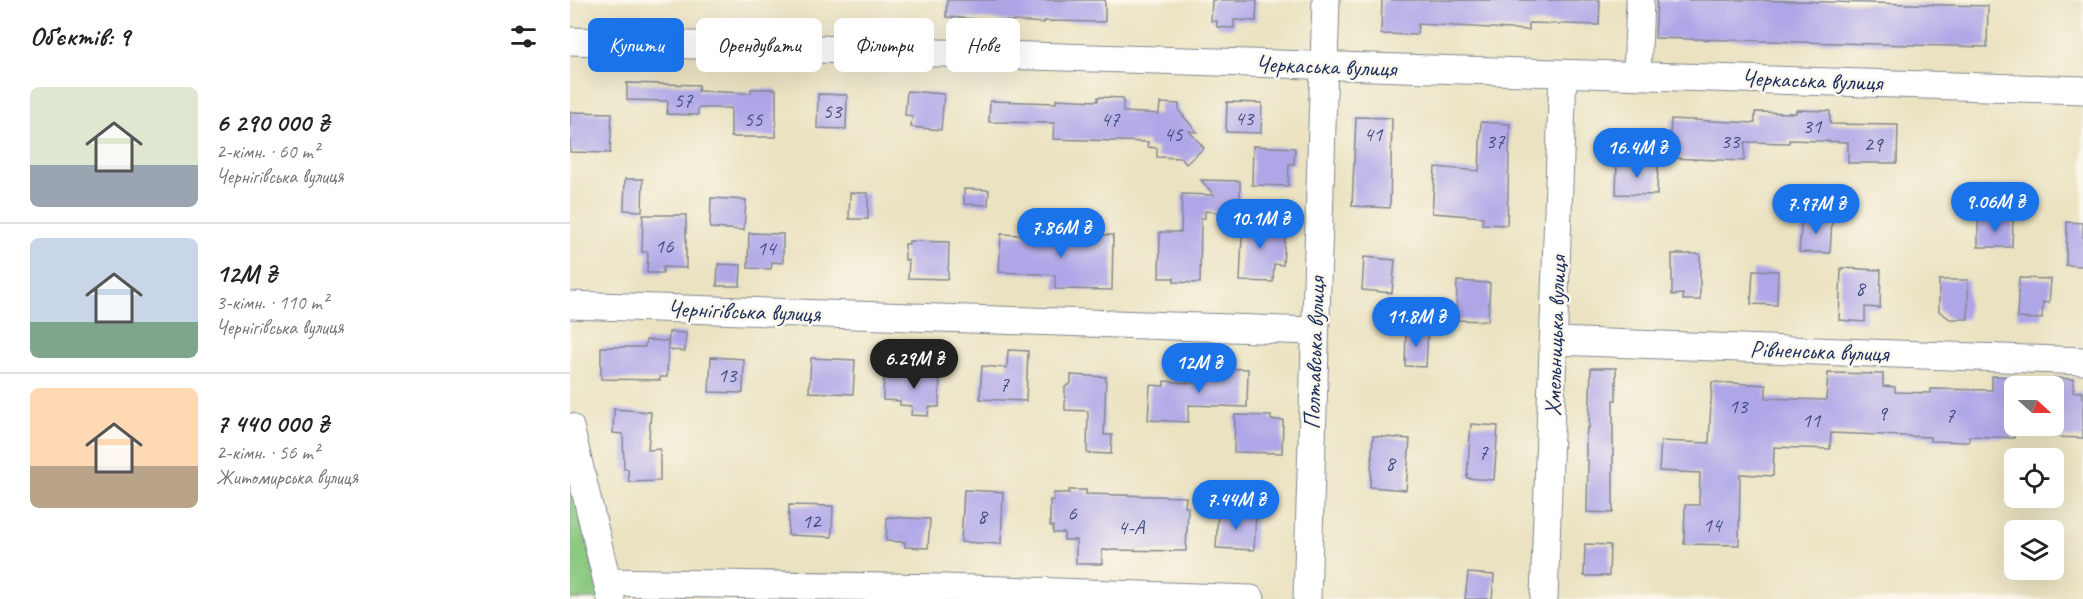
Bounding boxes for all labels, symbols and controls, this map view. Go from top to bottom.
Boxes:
chip: Купити [588,18,684,72]
chip: Орендувати [696,18,822,72]
chip: Фільтри [834,18,934,72]
chip: Нове [946,18,1020,72]
text: Об’єктів: 9 [30,20,130,53]
icon: filters [507,20,540,53]
street label: Черкаська вулиця [1255,49,1399,84]
street label: Черкаська вулиця [1741,63,1885,98]
house number: 57 [674,87,694,113]
house number: 53 [823,98,843,124]
house number: 43 [1235,105,1255,131]
text: 6 290 000 ₴ [216,106,329,139]
house number: 55 [744,106,764,132]
house number: 47 [1101,106,1121,132]
icon: home [78,111,150,183]
house number: 31 [1803,113,1823,139]
house number: 45 [1164,121,1184,147]
house number: 41 [1364,121,1384,147]
house number: 37 [1486,128,1506,154]
pin: 16.4M ₴ [1582,128,1692,179]
house number: 33 [1721,128,1741,154]
house number: 29 [1864,131,1884,157]
text: 16.4M ₴ [1607,135,1667,160]
text: 2-кімн. · 60 m² [216,139,319,164]
text: Чернігівська вулиця [216,164,344,189]
pin: 9.06M ₴ [1940,182,2050,233]
pin: 7.97M ₴ [1761,184,1871,235]
text: 9.06M ₴ [1965,189,2025,214]
text: 7.97M ₴ [1786,191,1846,216]
pin: 10.1M ₴ [1205,199,1315,250]
text: 10.1M ₴ [1230,206,1290,231]
pin: 7.86M ₴ [1006,208,1116,259]
text: 7.86M ₴ [1031,215,1091,240]
house number: 16 [655,233,674,259]
house number: 14 [757,235,778,261]
street label: Хмельницька вулиця [1537,254,1573,417]
text: 12M ₴ [216,257,277,290]
icon: home [78,262,150,334]
street label: Полтавська вулиця [1296,274,1332,430]
house number: 8 [1855,275,1867,301]
text: 3-кімн. · 110 m² [216,290,328,315]
street label: Чернігівська вулиця [667,293,822,329]
pin: 11.8M ₴ [1361,297,1471,348]
text: 11.8M ₴ [1386,304,1446,329]
text: Чернігівська вулиця [216,315,344,340]
street label: Рівненська вулиця [1749,334,1890,368]
pin: 6.29M ₴ [859,339,969,390]
pin: 12M ₴ [1157,343,1241,394]
text: 6.29M ₴ [884,346,944,371]
text: 12M ₴ [1176,350,1222,375]
house number: 13 [718,362,738,388]
house number: 7 [999,371,1010,397]
north arrow [2004,376,2064,436]
map controls [2004,376,2064,580]
house number: 13 [1729,393,1749,419]
house number: 9 [1877,400,1888,426]
house number: 7 [1945,402,1956,428]
text: 7 440 000 ₴ [216,407,329,440]
house number: 11 [1802,407,1822,433]
icon: home [78,412,150,484]
house number: 7 [1478,439,1489,465]
text: 2-кімн. · 56 m² [216,440,319,465]
button: locate [2004,448,2064,508]
house number: 8 [1385,450,1397,476]
text: Житомирська вулиця [216,465,358,490]
pin: 7.44M ₴ [1181,480,1291,531]
text: 7.44M ₴ [1206,487,1266,512]
house number: 6 [1067,500,1077,526]
house number: 8 [977,503,989,529]
house number: 12 [802,508,822,534]
house number: 14 [1703,512,1724,538]
house number: 4-А [1118,514,1146,540]
button: layers [2004,520,2064,580]

